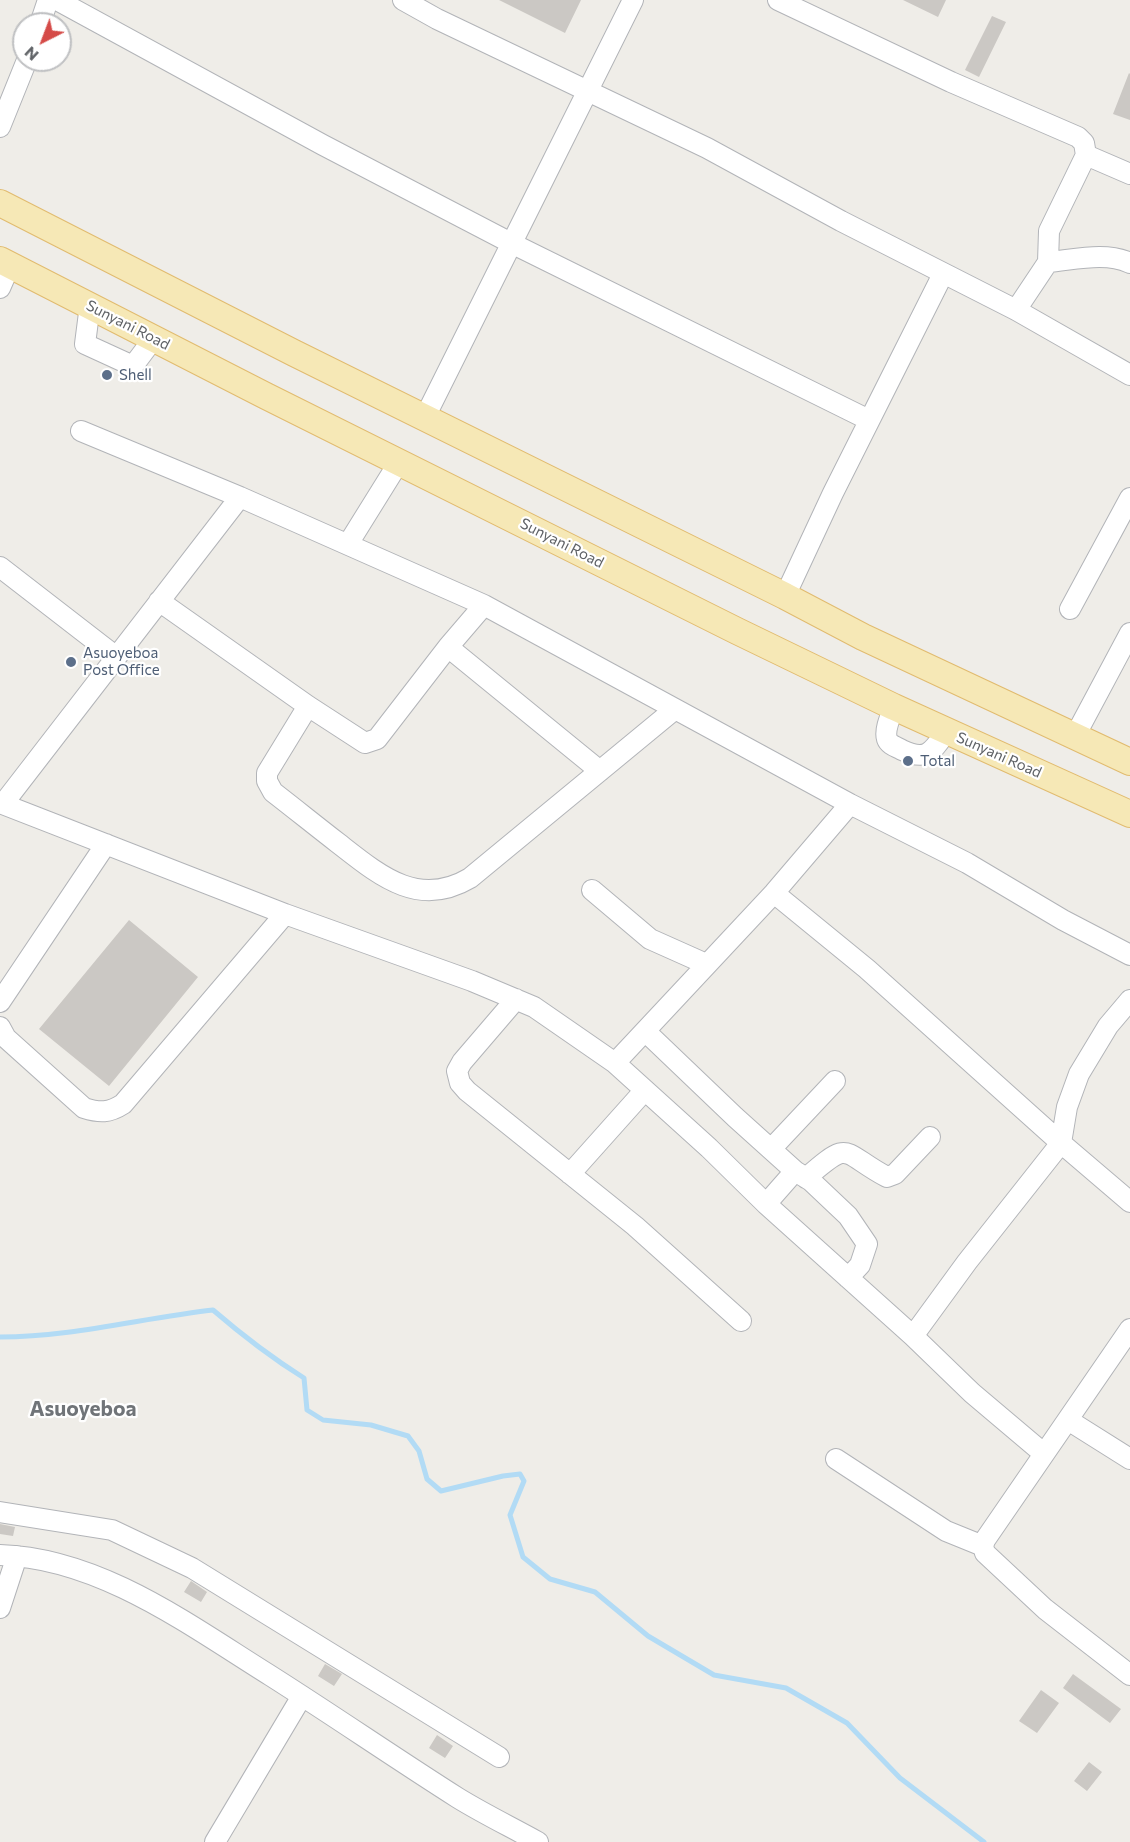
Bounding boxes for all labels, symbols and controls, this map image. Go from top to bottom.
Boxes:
north arrow [12,12,72,72]
text: N [20,43,42,65]
street label: Sunyani Road [83,296,173,354]
place label: Shell [119,366,152,384]
marker: Shell [100,368,114,382]
street label: Sunyani Road [517,514,607,572]
place label: Asuoyeboa Post Office [83,644,160,679]
marker: Asuoyeboa Post Office [64,655,78,669]
street label: Sunyani Road [954,728,1044,782]
place label: Total [920,752,955,770]
marker: Total [901,754,915,768]
district label: Asuoyeboa [29,1396,137,1422]

